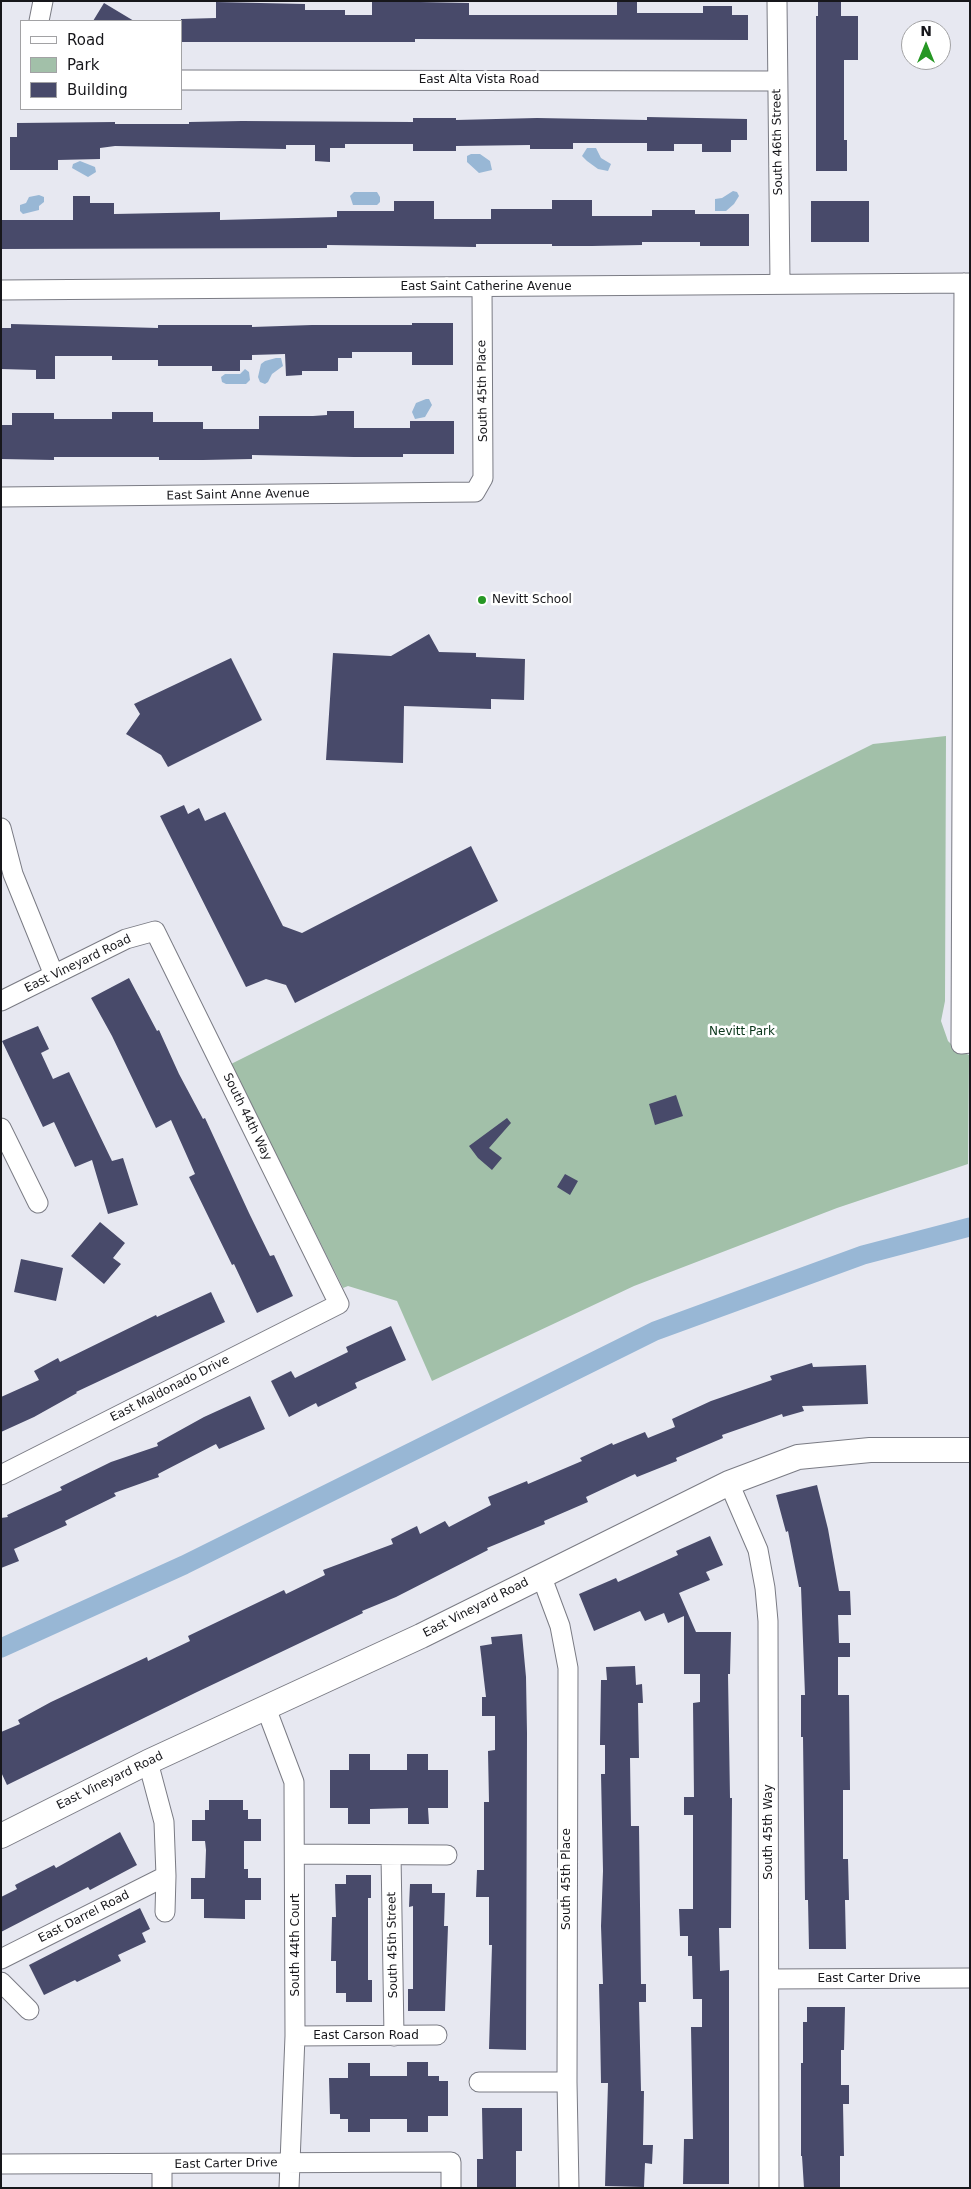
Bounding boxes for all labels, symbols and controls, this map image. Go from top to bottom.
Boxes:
legend [20,20,182,110]
north arrow [901,20,951,70]
text: N [920,23,932,39]
text: Road [67,31,105,49]
text: Park [67,56,99,74]
street label: East Alta Vista Road [419,73,539,87]
text: Building [67,81,128,99]
street label: South 46th Street [770,89,786,195]
street label: East Saint Catherine Avenue [400,280,572,294]
street label: South 45th Place [475,340,491,442]
street label: East Saint Anne Avenue [166,487,310,503]
place label: Nevitt School [492,593,572,607]
marker: Nevitt School [476,594,488,606]
street label: East Vineyard Road [22,932,134,996]
park label: Nevitt Park [709,1025,775,1039]
street label: South 44th Way [220,1071,274,1163]
street label: East Maldonado Drive [108,1353,232,1425]
street label: East Vineyard Road [421,1575,531,1641]
street label: East Vineyard Road [54,1749,166,1813]
street label: South 45th Way [762,1784,776,1880]
street label: South 45th Place [560,1828,574,1930]
street label: East Darrel Road [36,1888,132,1946]
street label: South 45th Street [385,1892,401,1998]
street label: South 44th Court [289,1893,303,1997]
street label: East Carter Drive [817,1972,921,1986]
street label: East Carson Road [313,2029,419,2043]
street label: East Carter Drive [174,2156,278,2172]

